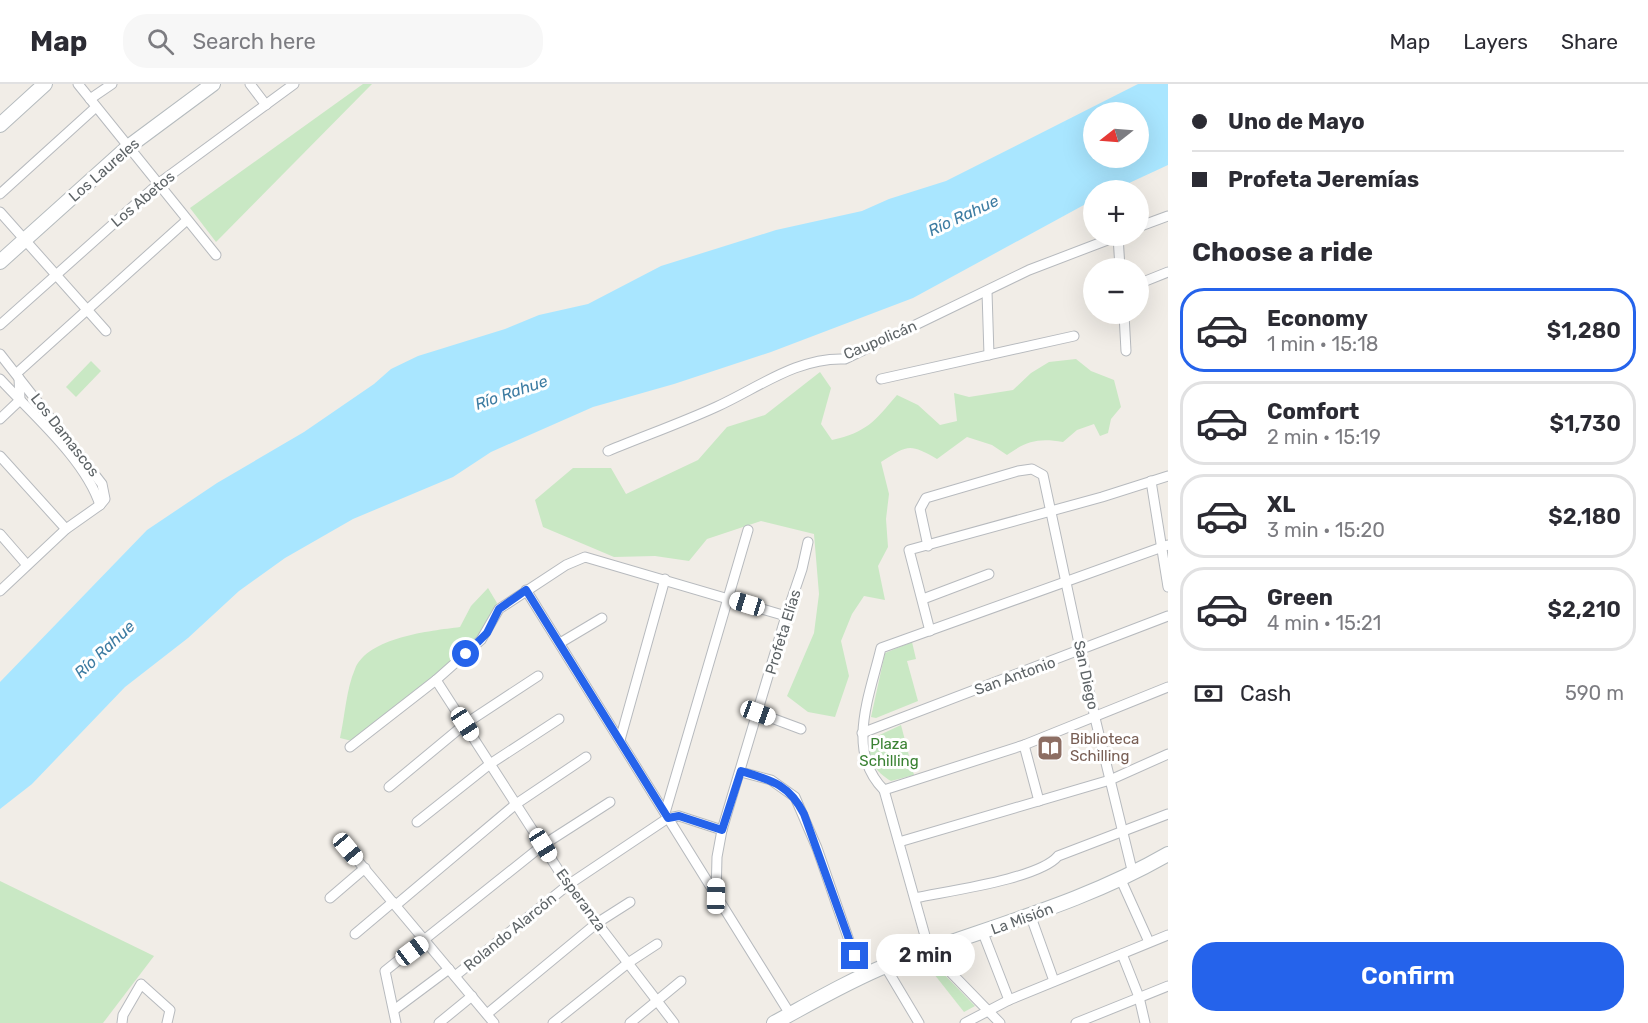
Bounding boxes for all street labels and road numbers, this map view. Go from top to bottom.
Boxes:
street label: Los Laureles [65,134,143,206]
street label: Los Abetos [108,167,179,231]
street label: Caupolicán [841,317,919,363]
street label: Los Damascos [27,390,103,480]
street label: Profeta Elías [762,587,805,677]
street label: San Diego [1070,639,1102,711]
street label: San Antonio [972,653,1058,699]
street label: Esperanza [552,865,610,935]
street label: Rolando Alarcón [460,889,560,975]
street label: La Misión [988,899,1056,939]

